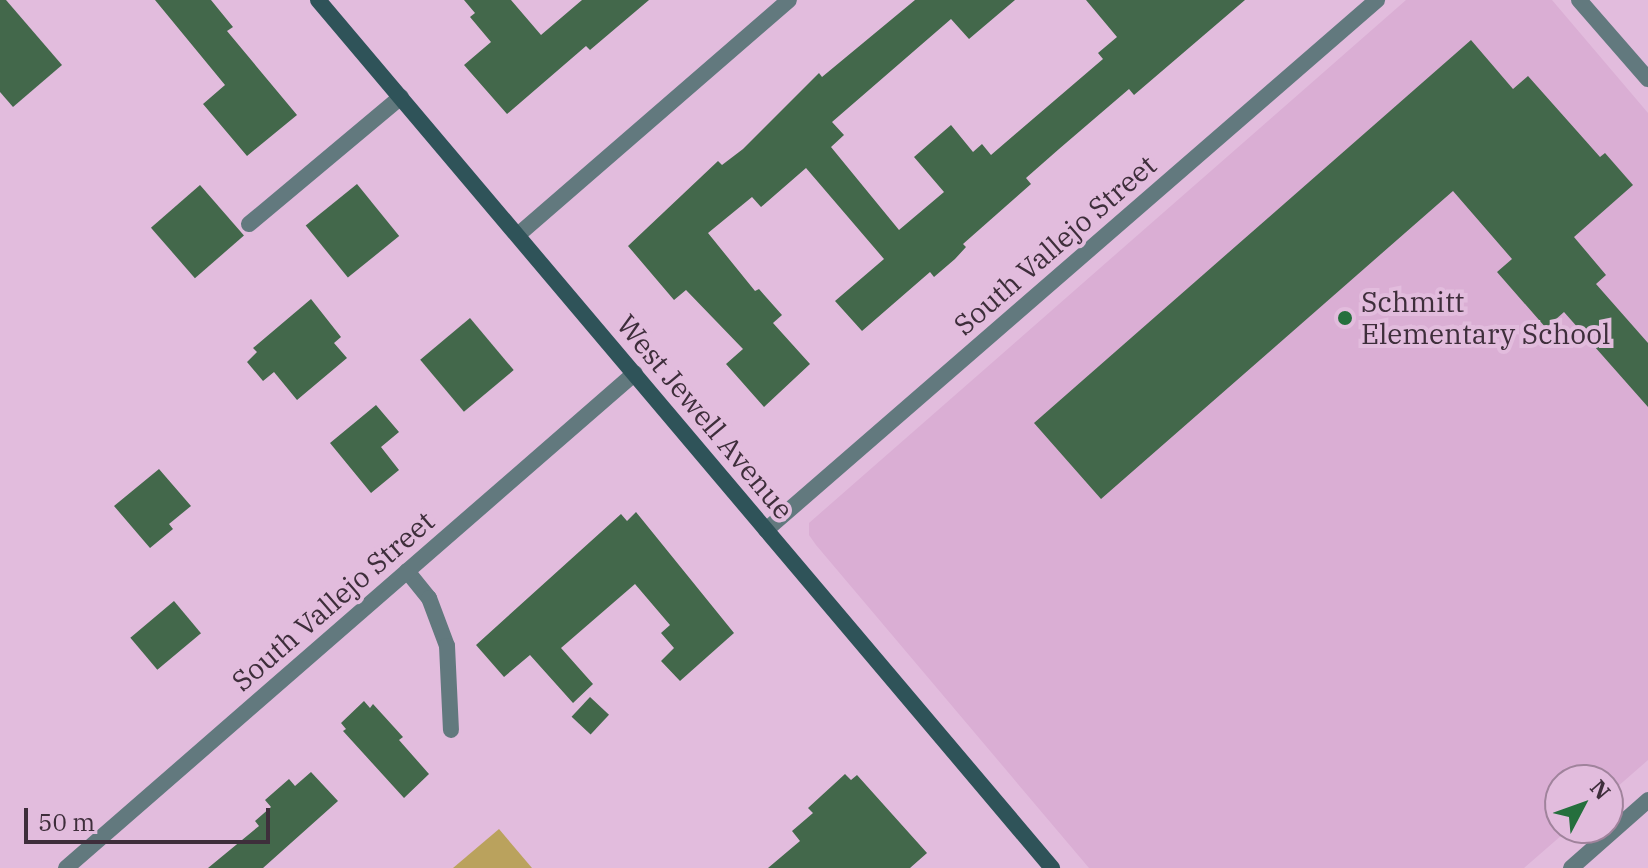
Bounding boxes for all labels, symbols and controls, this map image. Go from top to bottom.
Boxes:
street label: South Vallejo Street [947,148,1163,342]
place label: Schmitt Elementary School [1361,285,1610,351]
street label: West Jewell Avenue [610,308,800,526]
marker: Schmitt Elementary School [1336,309,1354,327]
street label: South Vallejo Street [225,504,441,698]
north arrow [1544,764,1624,844]
text: N [1584,773,1618,805]
scale bar [28,792,274,842]
text: 50 m [38,806,95,838]

